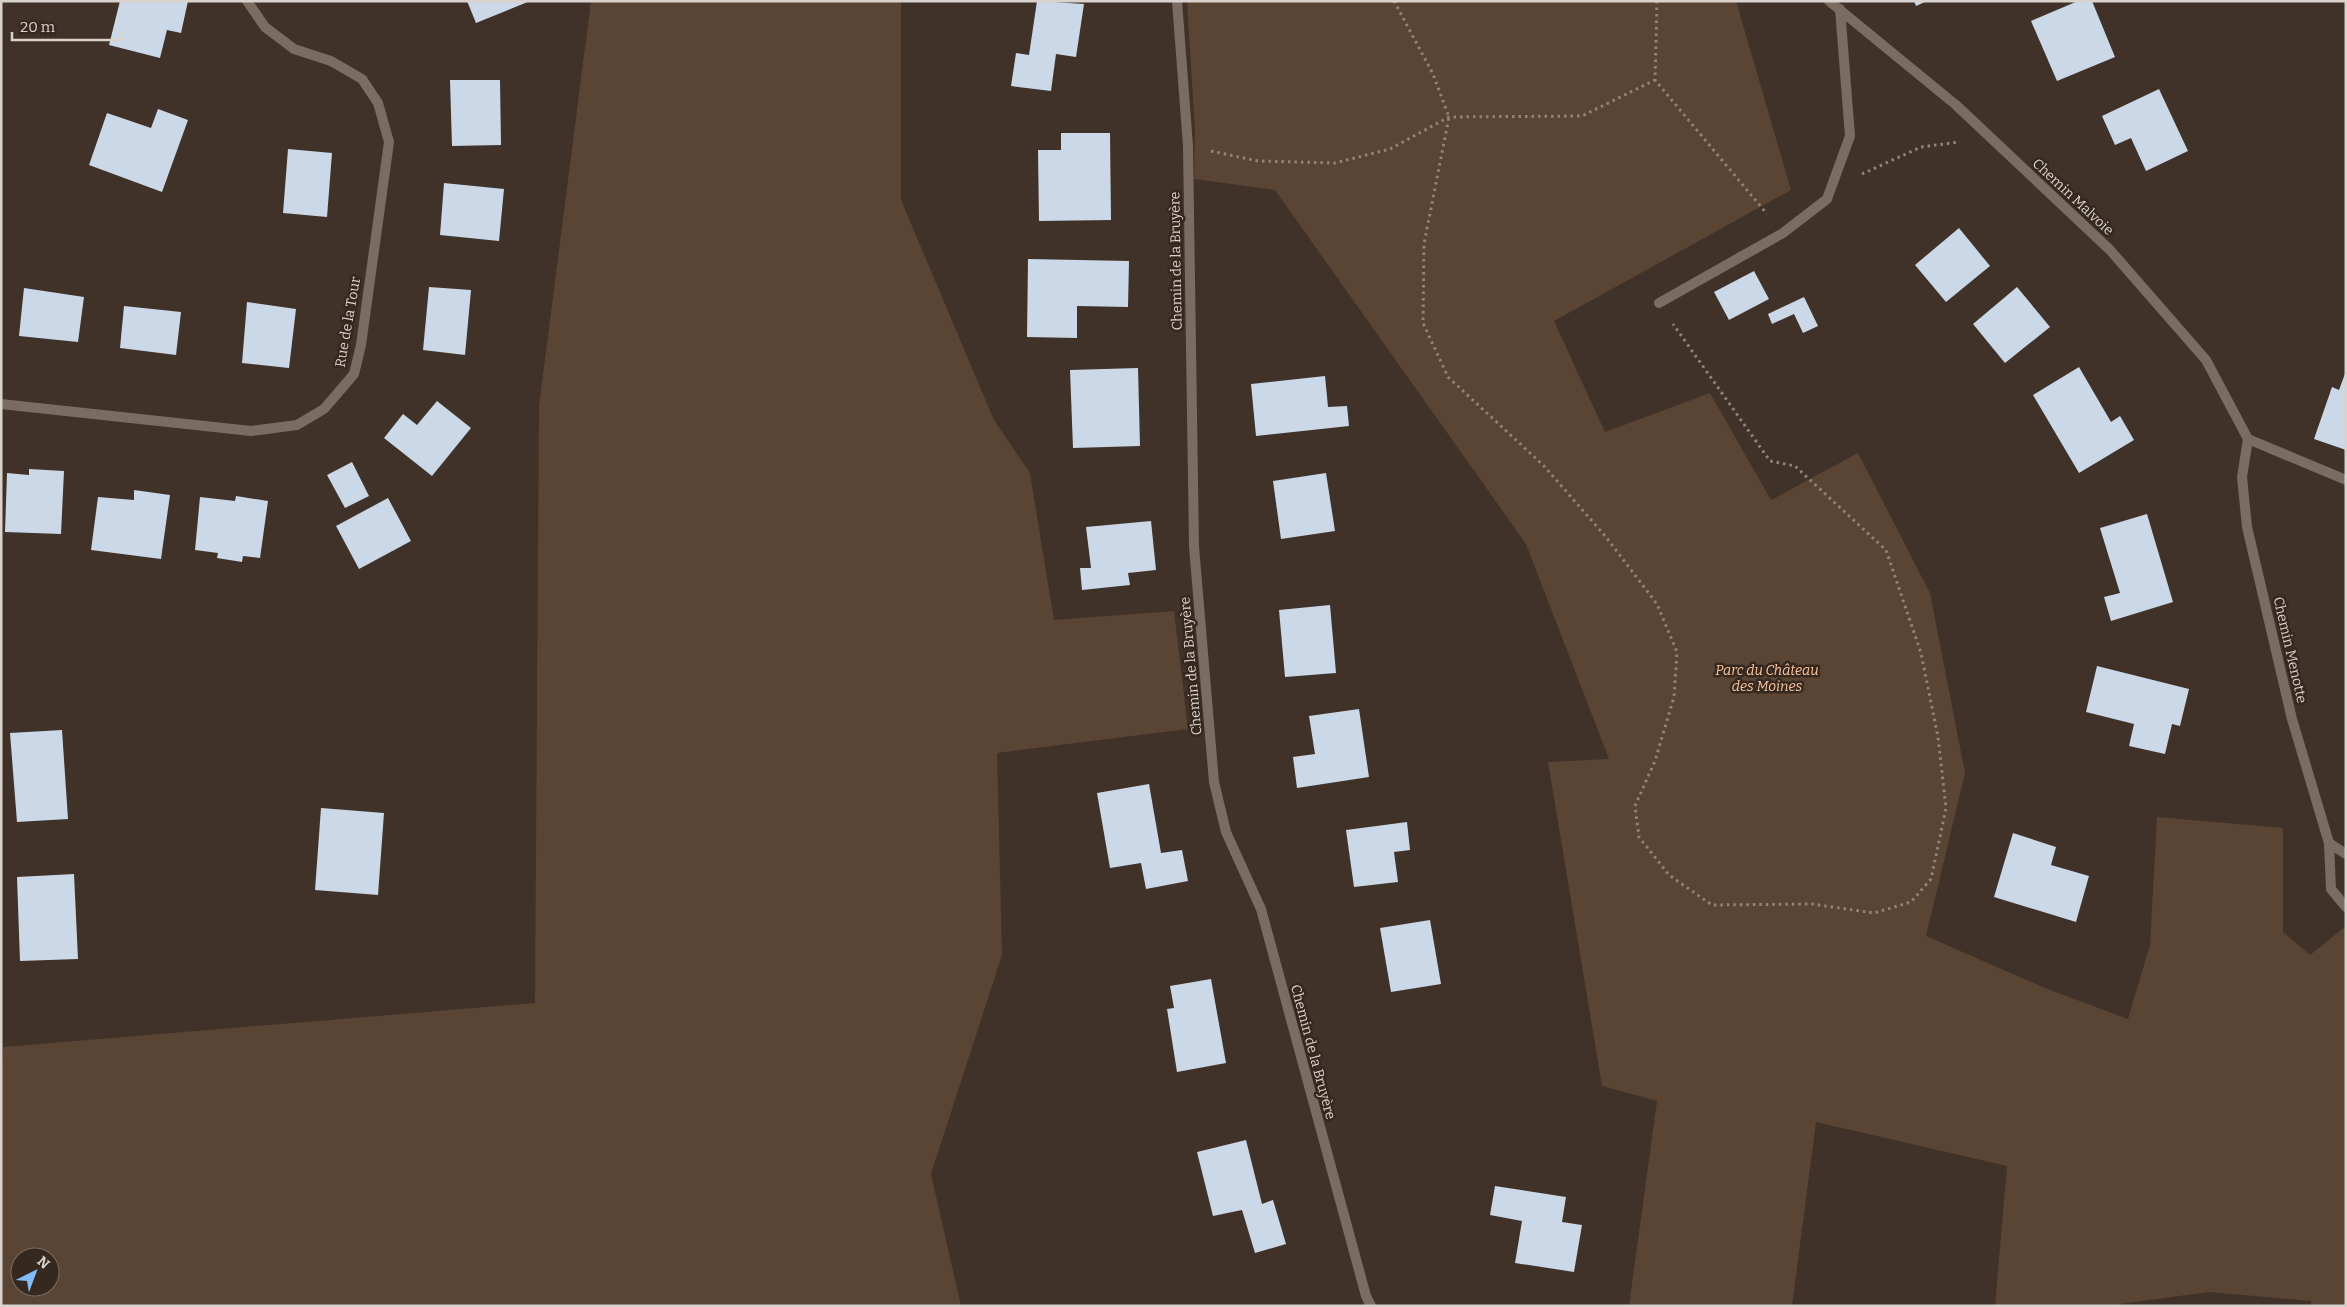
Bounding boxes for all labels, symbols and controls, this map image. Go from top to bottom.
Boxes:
scale bar [12,10,122,42]
text: 20 m [20,18,56,36]
street label: Chemin Malvoie [2029,155,2117,239]
street label: Chemin de la Bruyère [1166,191,1186,331]
street label: Rue de la Tour [332,275,364,369]
street label: Chemin Menotte [2270,595,2310,705]
street label: Chemin de la Bruyère [1176,596,1206,736]
park label: Parc du Château des Moines [1715,662,1819,695]
street label: Chemin de la Bruyère [1287,983,1339,1121]
north arrow [10,1247,60,1297]
text: N [34,1253,53,1273]

